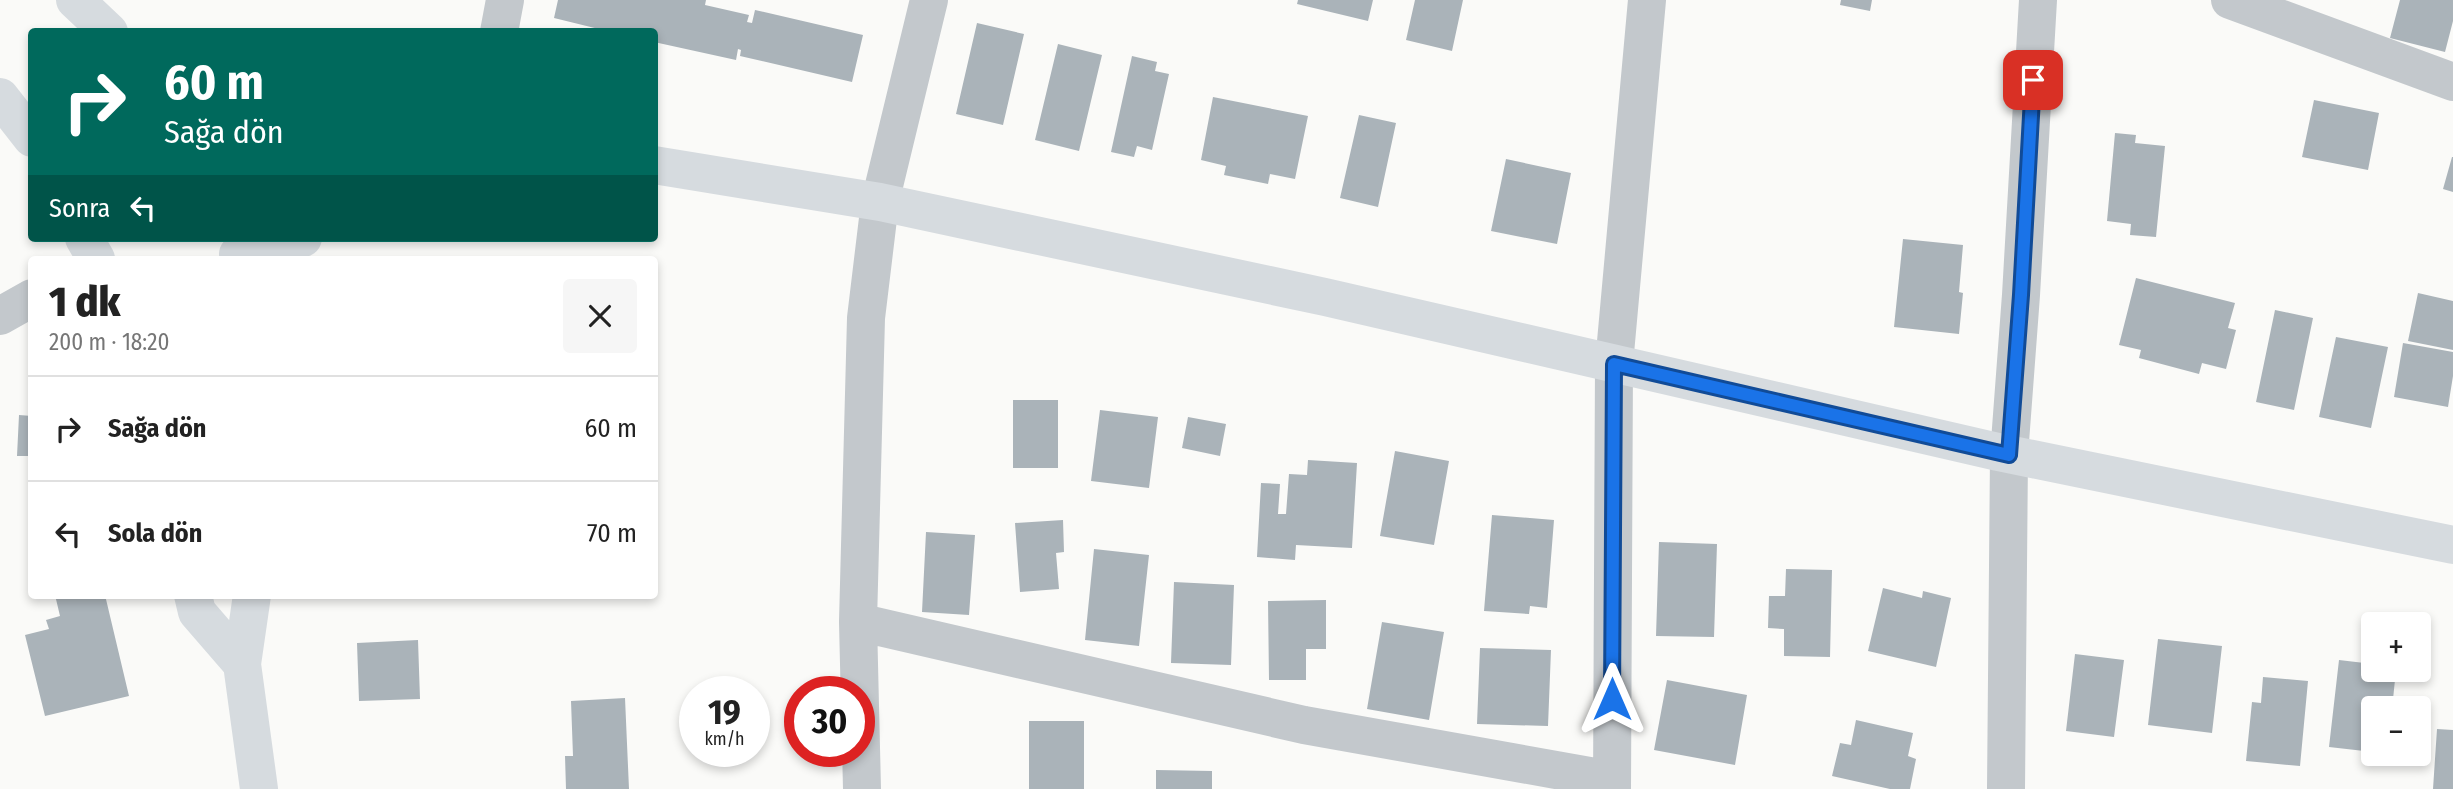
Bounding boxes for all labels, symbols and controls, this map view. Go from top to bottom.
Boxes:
pin [2003,50,2063,110]
text: 60 m [164,53,264,112]
icon: right [49,56,140,147]
icon: arrive [2014,61,2052,99]
text: Sağa dön [164,113,284,151]
icon: left [124,189,162,227]
text: Sonra [49,193,110,224]
text: 1 dk [49,277,120,327]
button: close [563,279,637,353]
text: 200 m · 18:20 [49,328,169,356]
icon: right [49,410,87,448]
text: Sağa dön [108,413,207,444]
text: 60 m [584,413,637,444]
icon: left [49,515,87,553]
text: Sola dön [108,518,202,549]
text: 70 m [587,518,637,549]
map controls [2361,612,2431,766]
button: + [2361,612,2431,682]
position arrow [1575,662,1649,736]
speed limit sign: 30 [784,676,875,767]
text: 19 [708,691,741,733]
button: − [2361,696,2431,766]
text: km/h [704,728,745,750]

